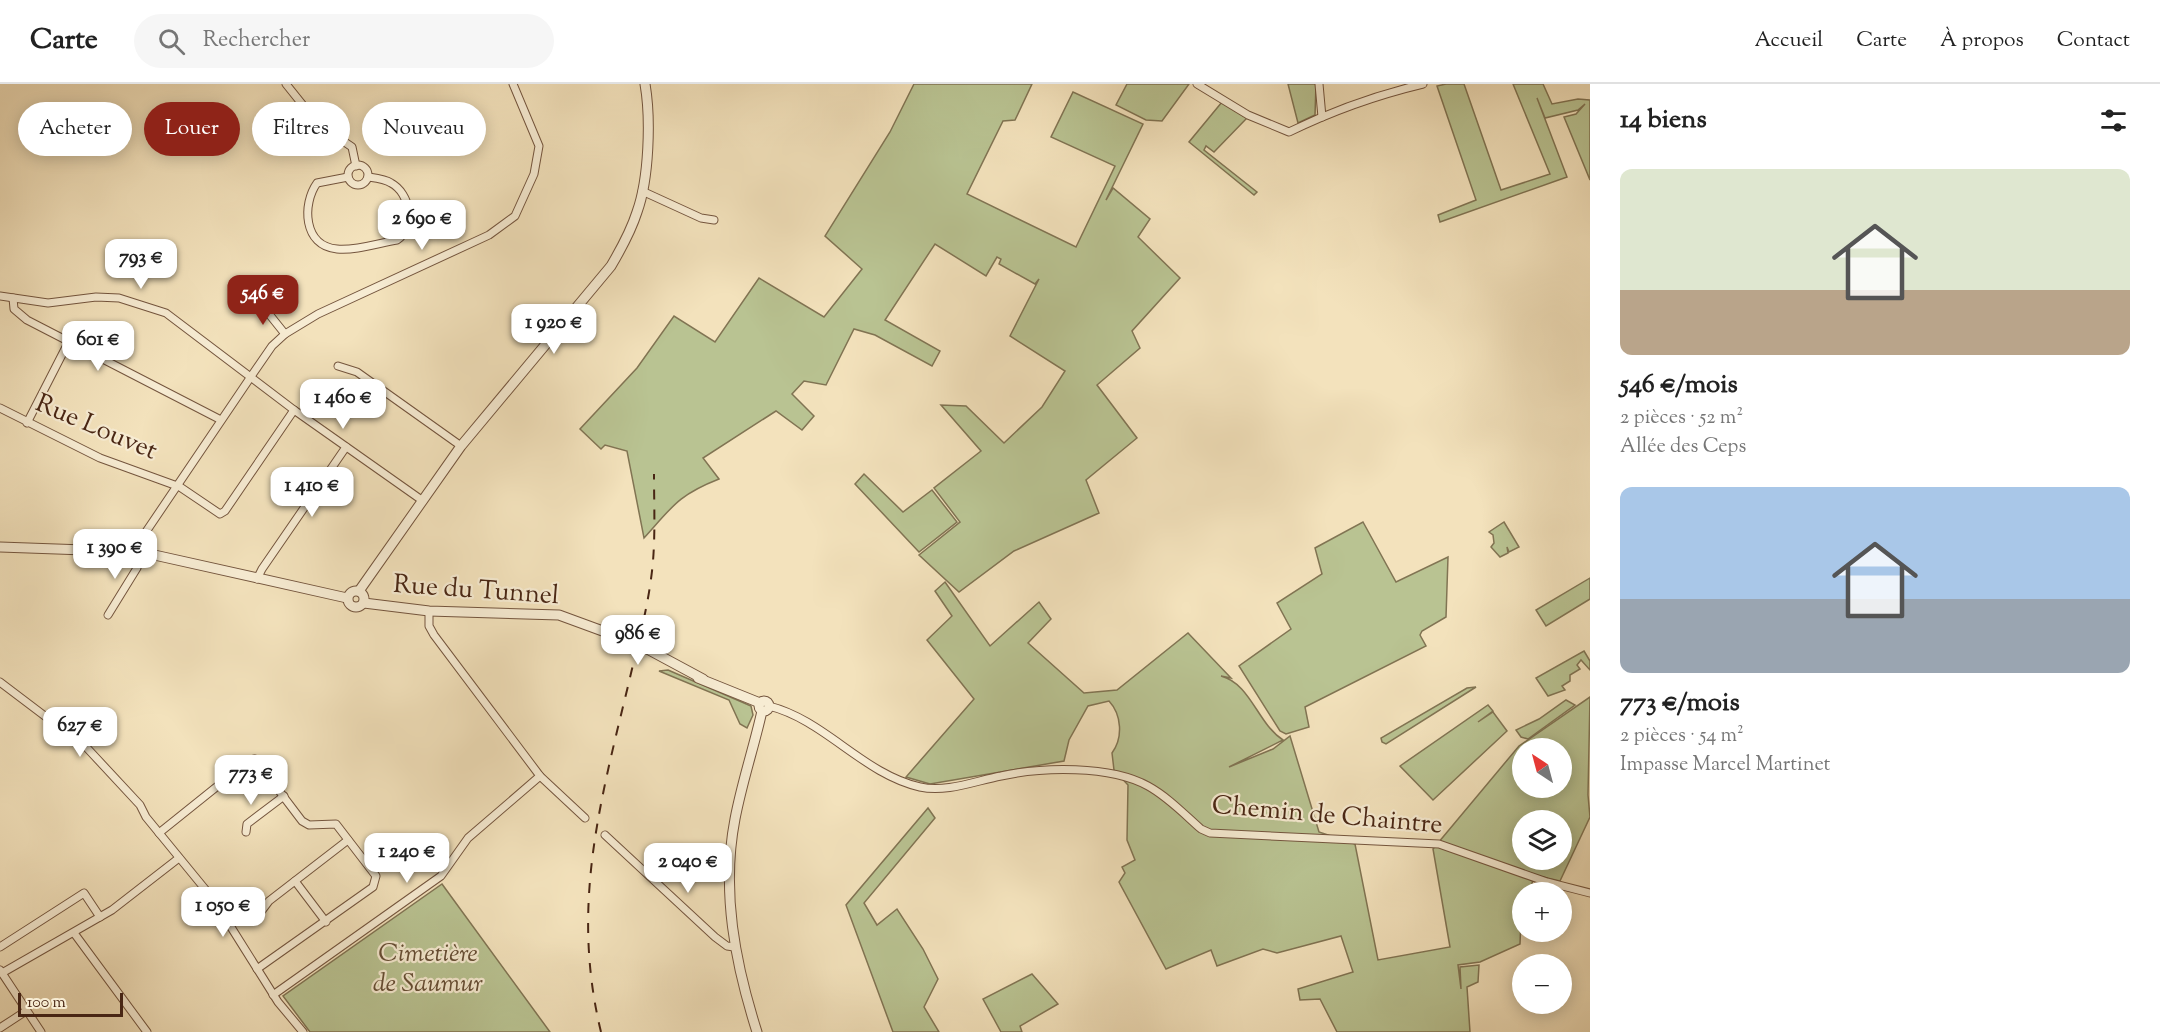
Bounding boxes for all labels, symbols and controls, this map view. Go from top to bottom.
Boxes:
search box [134,14,554,68]
text: Carte [30,21,98,61]
icon: search [155,25,188,58]
text: Rechercher [203,25,310,57]
text: Accueil [1755,26,1823,56]
text: Carte [1856,26,1907,56]
text: À propos [1940,26,2024,56]
text: Contact [2057,26,2130,56]
chip: Acheter [18,102,132,156]
chip: Louer [144,102,240,156]
chip: Filtres [252,102,350,156]
chip: Nouveau [362,102,486,156]
text: 14 biens [1620,102,1707,139]
icon: filters [2097,104,2130,137]
pin: 2 690 € [367,200,477,251]
text: 2 690 € [392,205,452,234]
icon: home [1821,208,1929,316]
pin: 793 € [99,239,183,290]
text: 793 € [119,244,163,273]
pin: 546 € [221,275,305,326]
text: 546 € [241,280,285,309]
pin: 1 920 € [499,304,609,355]
text: 1 920 € [525,309,583,338]
pin: 601 € [56,321,140,372]
text: 601 € [76,326,120,355]
text: 546 €/mois [1620,367,1738,404]
pin: 1 460 € [288,379,398,430]
text: 1 460 € [314,384,372,413]
street label: Rue Louvet [29,386,163,470]
text: 2 pièces · 52 m² [1620,404,1743,433]
text: Allée des Ceps [1620,433,1746,462]
pin: 1 410 € [257,467,367,518]
text: 1 410 € [285,472,339,501]
icon: home [1821,526,1929,634]
pin: 1 390 € [60,529,170,580]
text: 1 390 € [87,534,143,563]
street label: Rue du Tunnel [392,567,560,615]
pin: 986 € [596,615,680,666]
text: 986 € [615,620,661,649]
text: 773 €/mois [1620,685,1740,722]
pin: 627 € [38,707,122,758]
text: 627 € [57,712,103,741]
text: 2 pièces · 54 m² [1620,722,1744,751]
north arrow [1512,738,1572,798]
map controls [1512,738,1572,1014]
text: Impasse Marcel Martinet [1620,751,1830,780]
pin: 773 € [209,755,293,806]
text: 773 € [229,760,273,789]
street label: Chemin de Chaintre [1210,787,1444,845]
button: layers [1512,810,1572,870]
pin: 1 240 € [352,833,462,884]
text: 1 240 € [378,838,436,867]
pin: 2 040 € [633,843,743,894]
text: 2 040 € [658,848,718,877]
button: + [1512,882,1572,942]
pin: 1 050 € [168,887,278,938]
text: 1 050 € [195,892,251,921]
park label: Cimetière de Saumur [373,936,483,1003]
button: − [1512,954,1572,1014]
scale bar [18,990,123,1018]
text: 100 m [27,992,66,1015]

